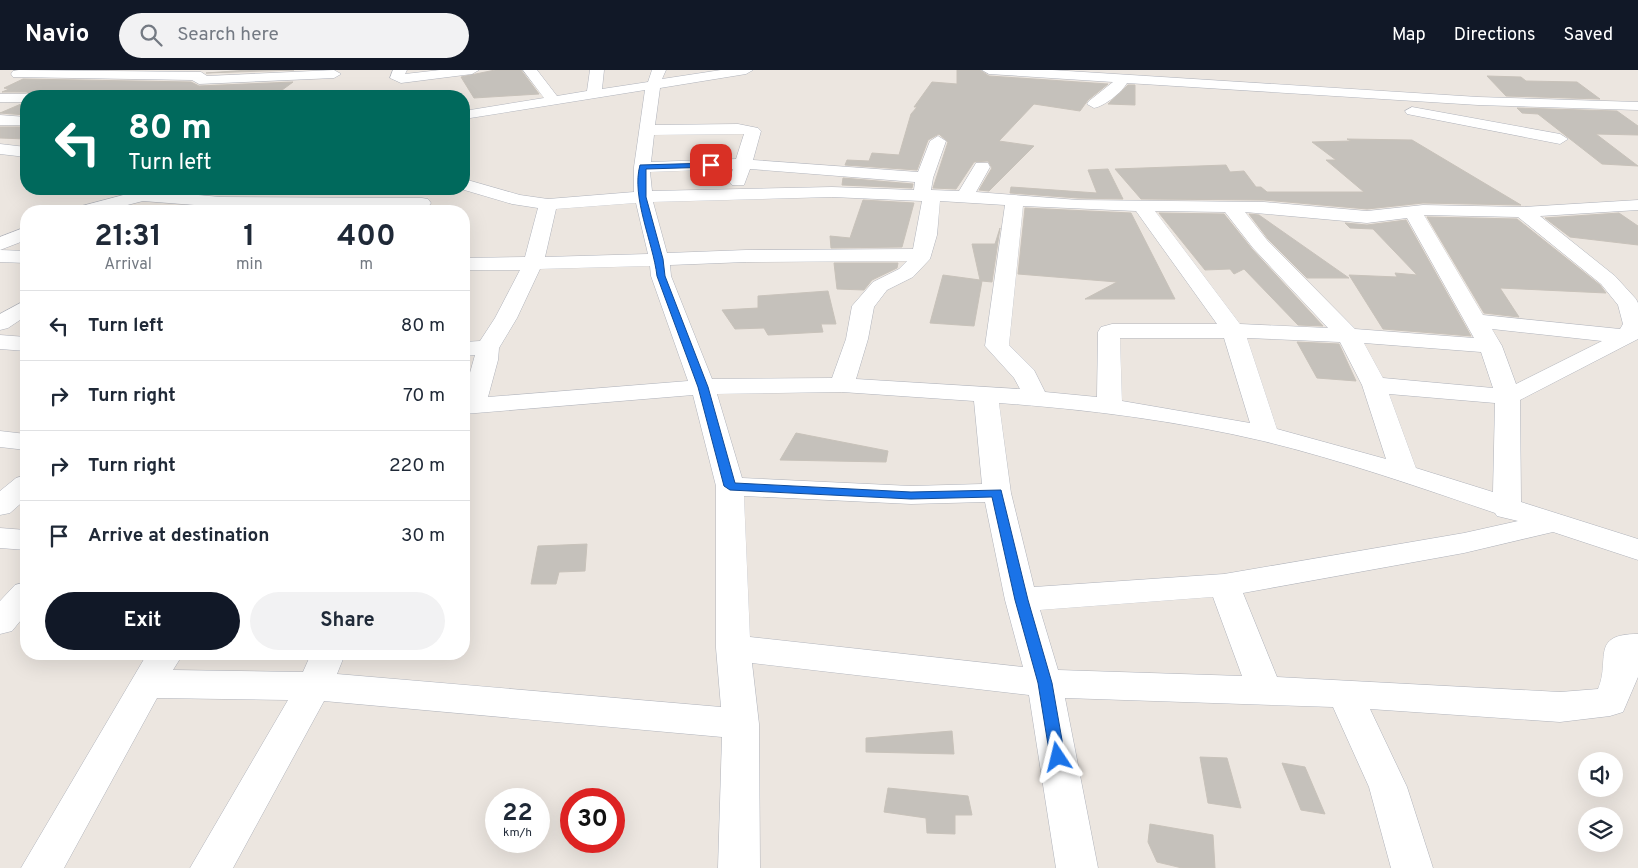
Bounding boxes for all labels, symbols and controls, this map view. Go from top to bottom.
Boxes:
search box [119,13,469,58]
text: Navio [25,20,89,50]
icon: search [137,21,165,49]
text: Search here [177,23,279,47]
text: Map [1392,24,1426,47]
text: Directions [1454,24,1536,47]
text: Saved [1564,24,1613,47]
text: 80 m [128,107,212,151]
icon: left [45,110,110,175]
pin [690,144,732,186]
text: Turn left [128,150,211,177]
icon: arrive [697,151,725,179]
text: 21:31 [94,219,162,256]
text: 1 [243,219,255,256]
text: 400 [337,219,396,256]
text: Arrival [104,255,152,275]
text: min [236,255,263,275]
text: m [360,255,373,275]
icon: left [45,312,73,340]
text: Turn left [88,314,164,338]
text: 80 m [401,314,445,338]
icon: right [45,382,73,410]
text: Turn right [88,384,176,408]
text: 70 m [403,384,445,408]
icon: right [45,452,73,480]
text: Turn right [88,454,176,478]
text: 220 m [389,454,445,478]
icon: arrive [45,522,73,550]
text: Arrive at destination [88,524,269,548]
text: 30 m [401,524,445,548]
button: Exit [45,592,240,650]
button: Share [250,592,445,650]
position arrow [1031,730,1083,782]
map controls [1578,752,1623,852]
button: sound [1578,752,1623,797]
speed limit sign: 30 [560,788,625,853]
text: 22 [502,798,533,830]
button: layers [1578,807,1623,852]
text: km/h [503,825,532,841]

